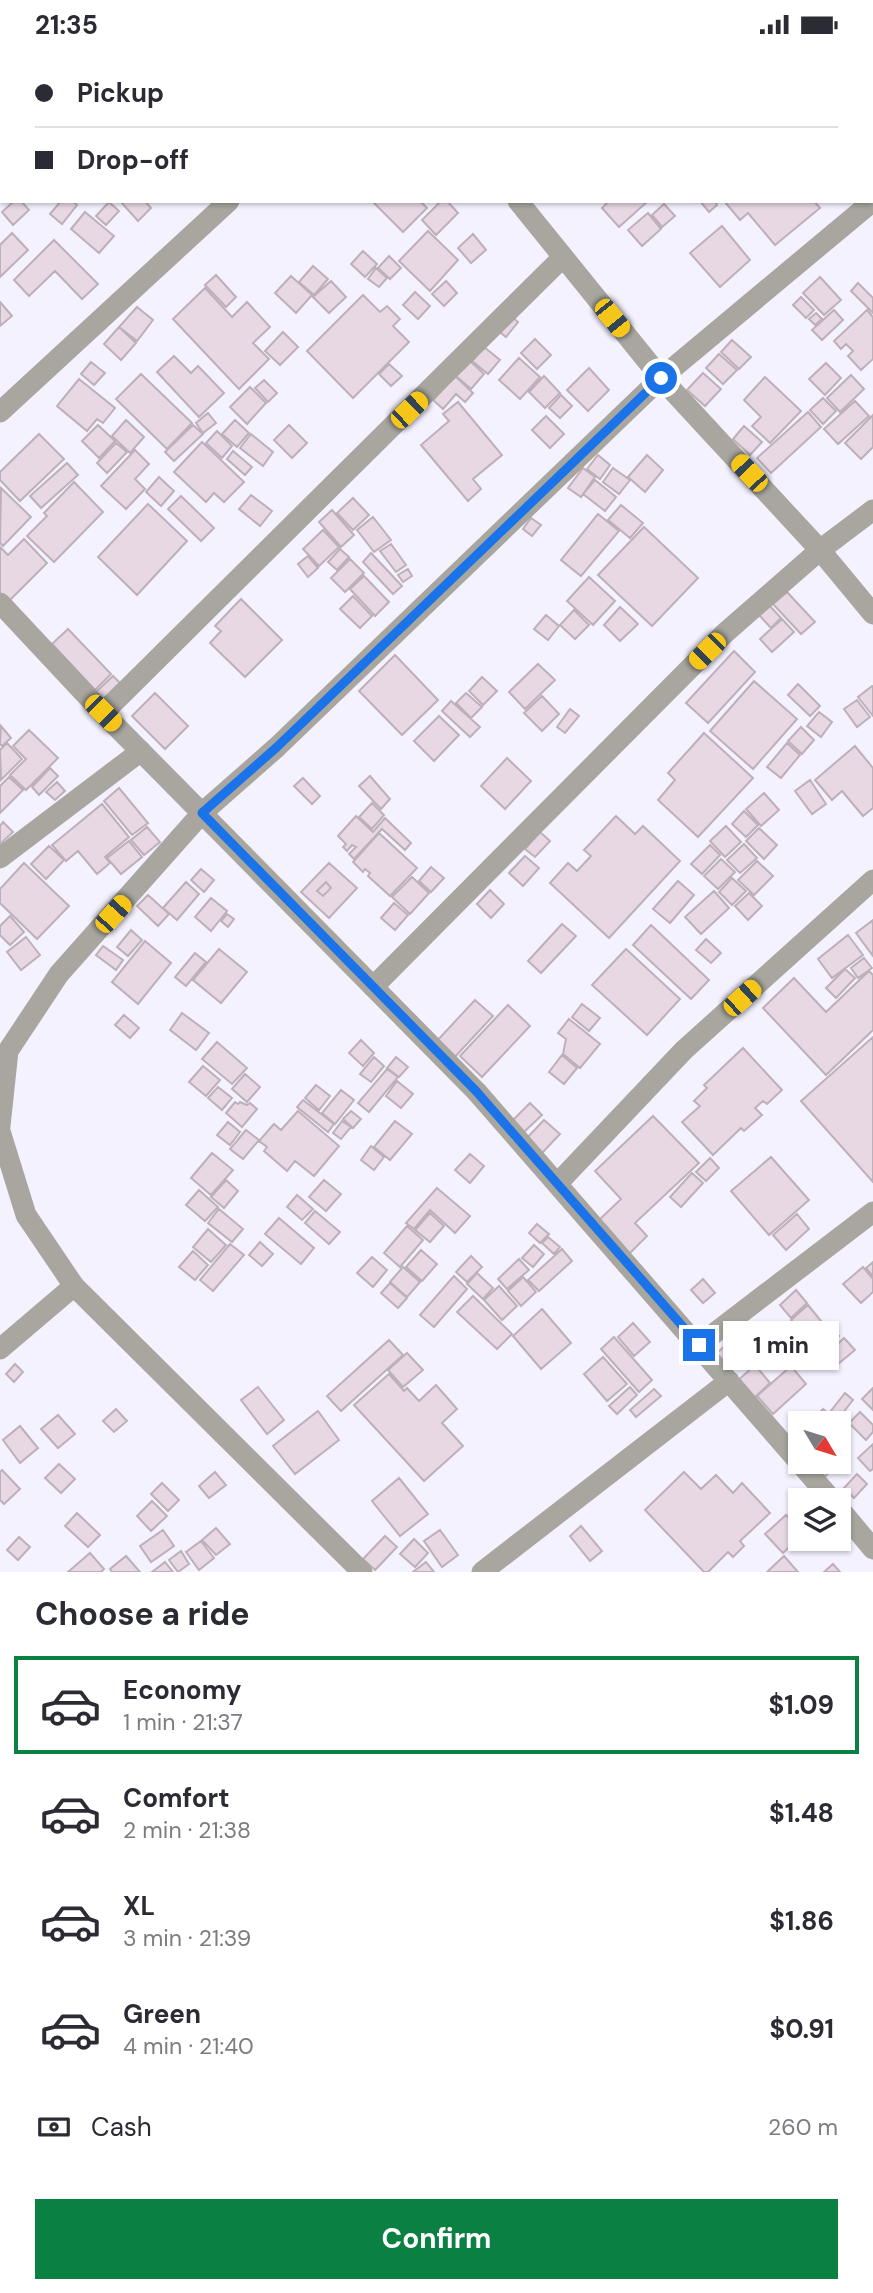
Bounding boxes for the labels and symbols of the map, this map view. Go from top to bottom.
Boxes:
car [591,295,634,341]
route start [645,362,677,394]
car [387,388,432,432]
car [727,450,772,496]
car [685,629,730,673]
car [81,691,126,735]
car [92,891,135,937]
car [720,976,765,1020]
callout: 1 min [724,1321,839,1369]
route end [683,1329,715,1361]
north arrow [788,1411,850,1473]

